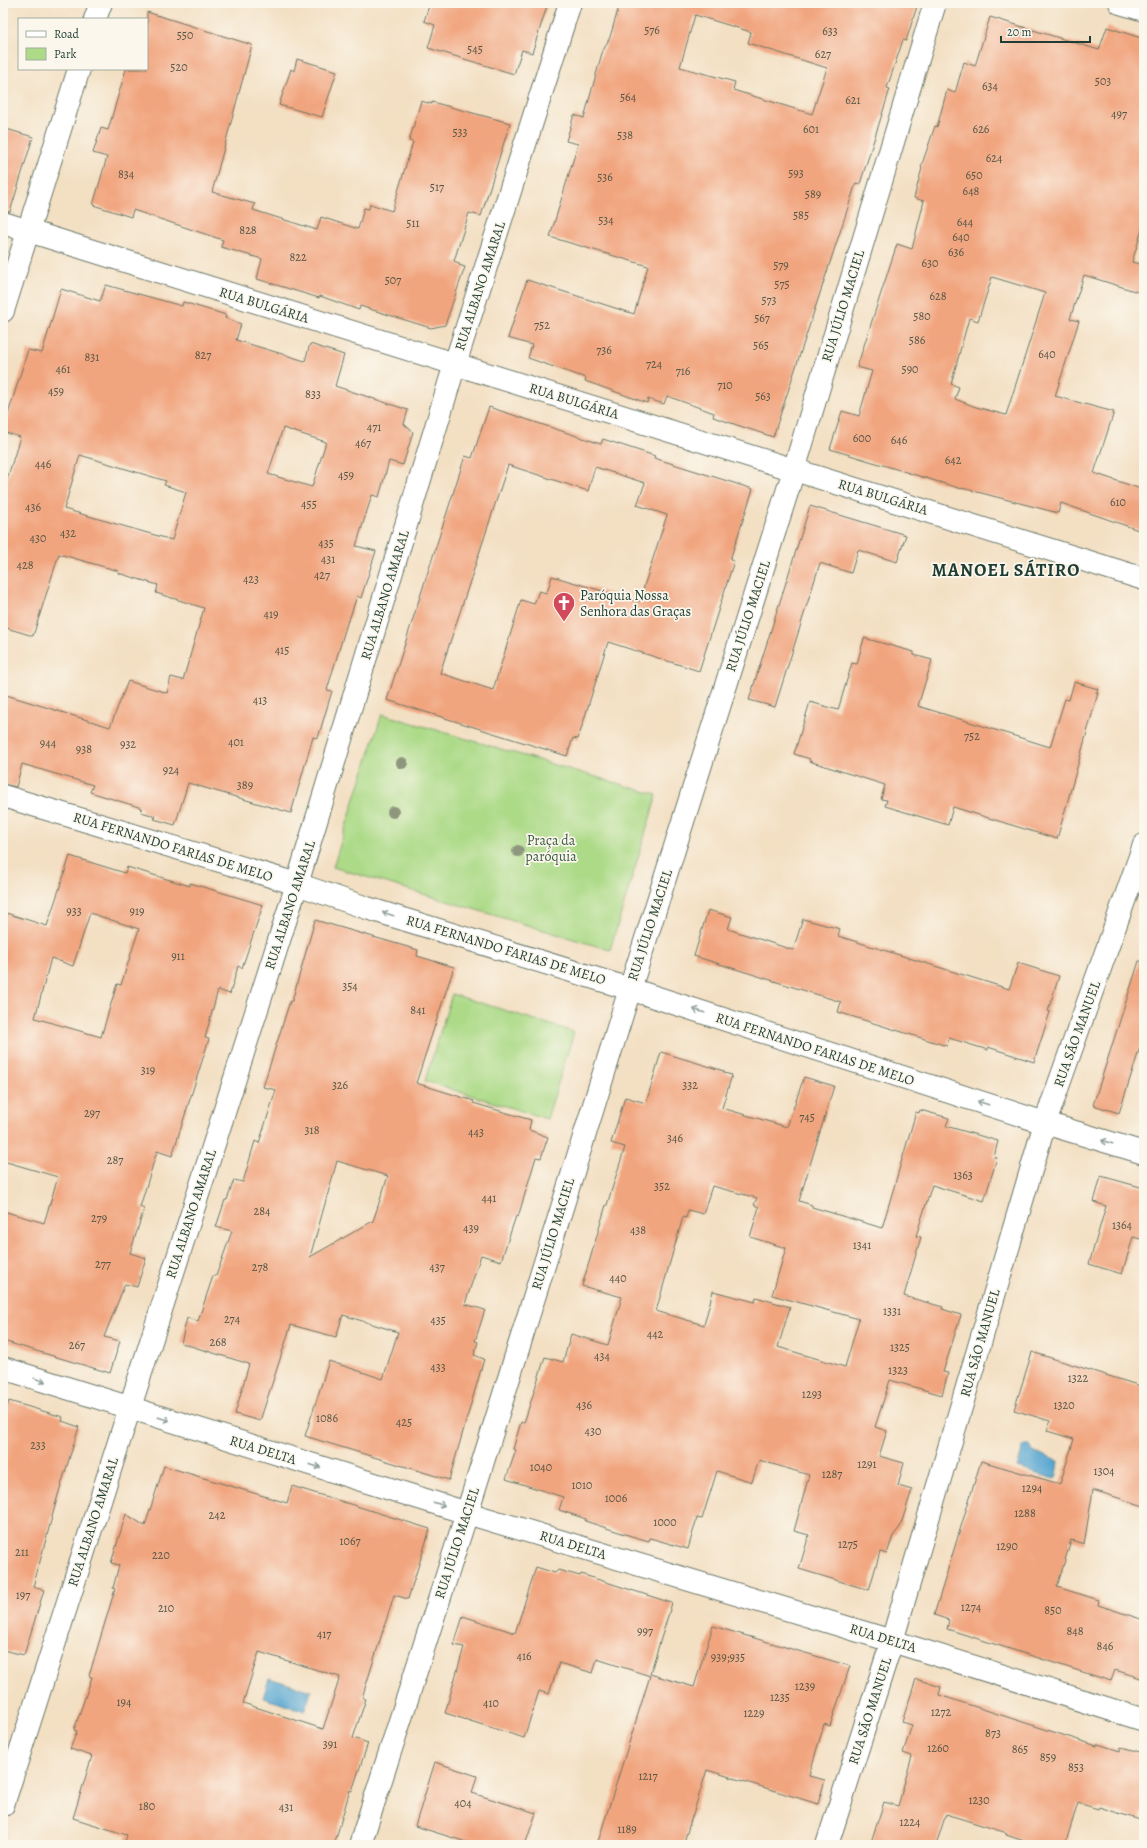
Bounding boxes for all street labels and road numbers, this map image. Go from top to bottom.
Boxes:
street label: RUA ALBANO AMARAL [450,218,510,353]
street label: RUA JÚLIO MACIEL [817,247,869,364]
street label: RUA BULGÁRIA [217,282,312,328]
street label: RUA BULGÁRIA [527,378,622,424]
street label: RUA BULGÁRIA [836,474,931,520]
street label: RUA ALBANO AMARAL [356,527,414,662]
street label: RUA JÚLIO MACIEL [721,557,775,674]
street label: RUA FERNANDO FARIAS DE MELO [71,808,275,887]
street label: RUA ALBANO AMARAL [260,837,320,972]
street label: RUA JÚLIO MACIEL [623,866,677,983]
street label: RUA FERNANDO FARIAS DE MELO [404,911,608,990]
street label: RUA SÃO MANUEL [1049,978,1105,1090]
street label: RUA FERNANDO FARIAS DE MELO [713,1008,917,1090]
street label: RUA ALBANO AMARAL [161,1146,221,1281]
street label: RUA JÚLIO MACIEL [527,1175,579,1292]
street label: RUA SÃO MANUEL [955,1286,1005,1399]
street label: RUA DELTA [227,1431,299,1469]
street label: RUA ALBANO AMARAL [63,1454,123,1589]
street label: RUA JÚLIO MACIEL [430,1484,484,1601]
street label: RUA DELTA [537,1526,609,1564]
street label: RUA DELTA [847,1619,919,1657]
street label: RUA SÃO MANUEL [844,1654,897,1767]

